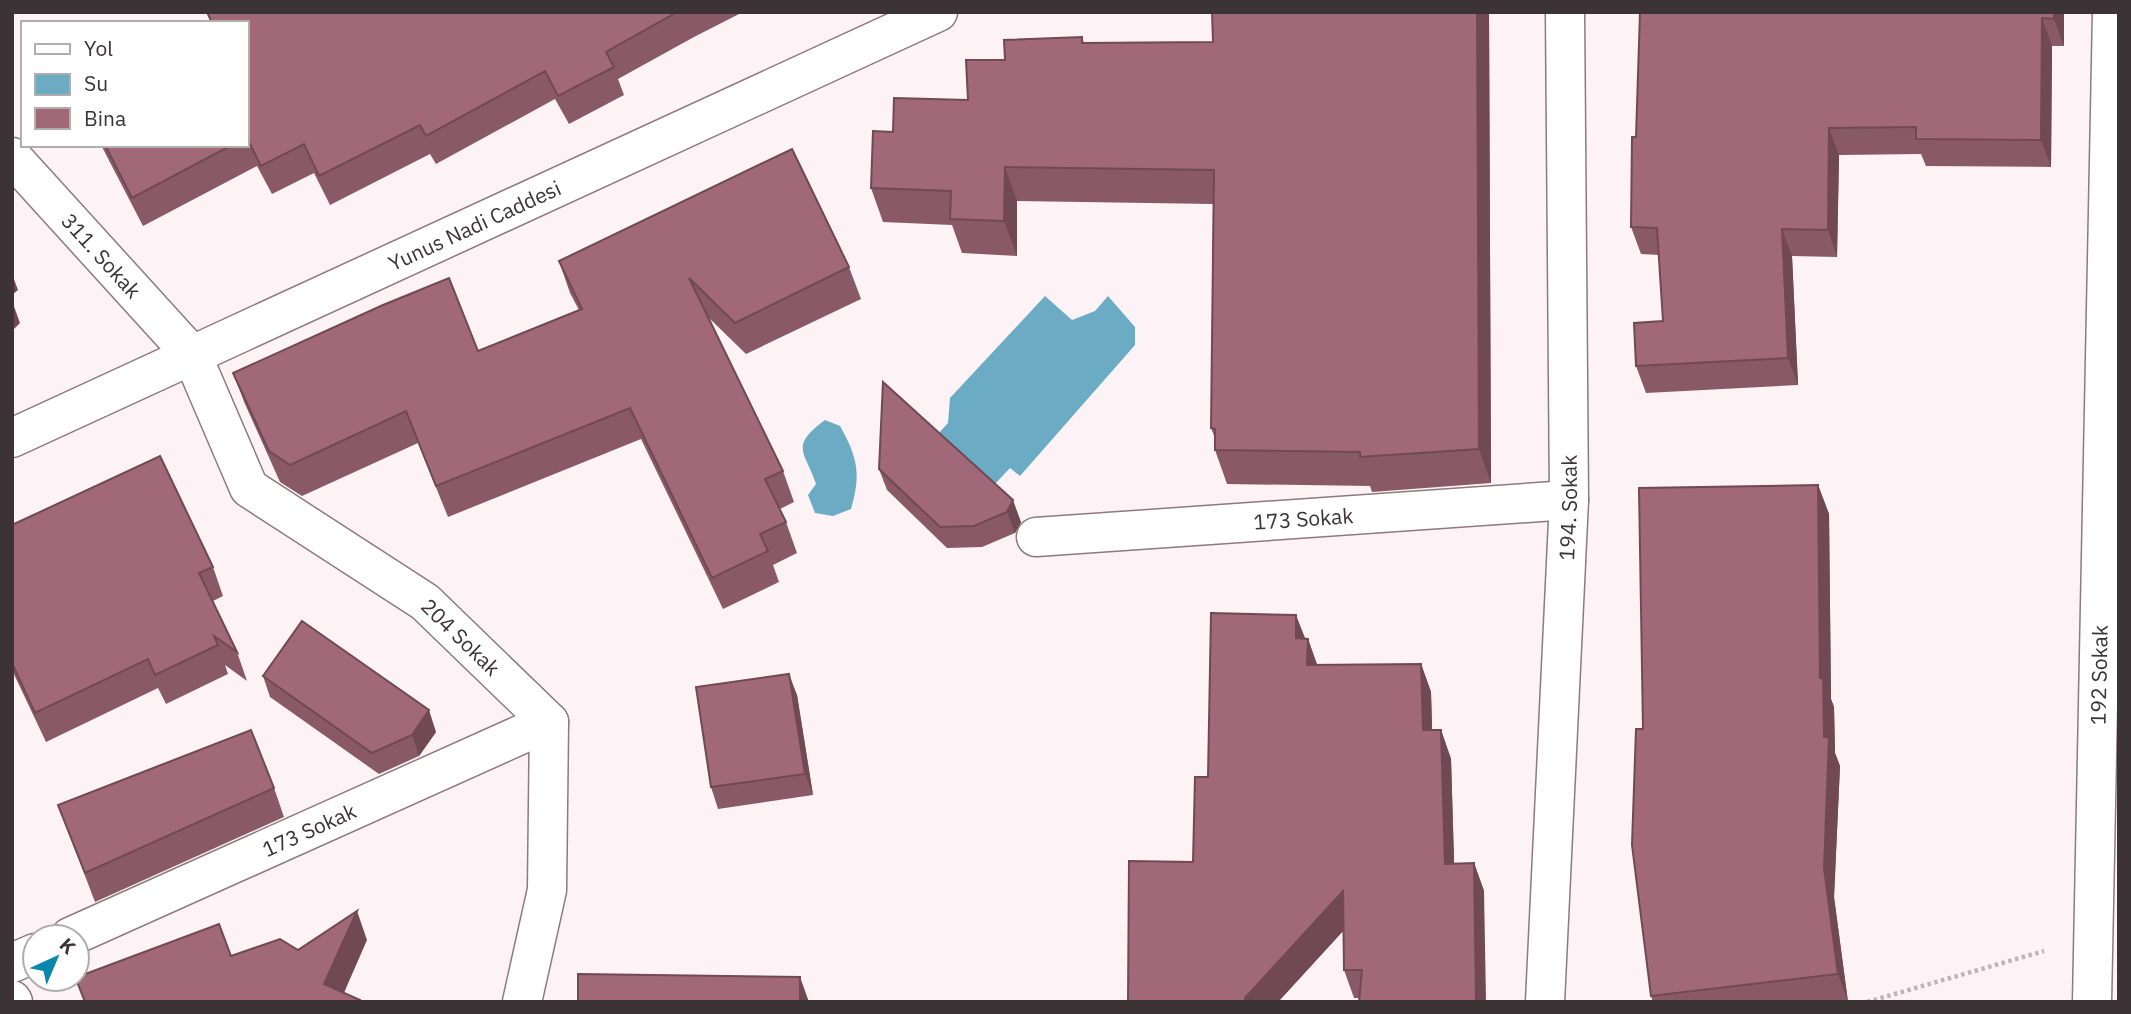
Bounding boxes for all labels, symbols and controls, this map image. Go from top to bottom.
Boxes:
legend [21,21,248,147]
text: Yol [84,34,113,62]
text: Su [84,69,108,97]
text: Bina [84,104,126,132]
street label: Yunus Nadi Caddesi [384,173,565,277]
street label: 311. Sokak [56,207,147,304]
street label: 194. Sokak [1552,455,1583,561]
street label: 173 Sokak [1252,501,1354,536]
street label: 204 Sokak [415,592,507,682]
street label: 192 Sokak [2084,625,2114,725]
street label: 173 Sokak [258,796,360,863]
north arrow [21,923,91,993]
text: K [55,933,81,959]

